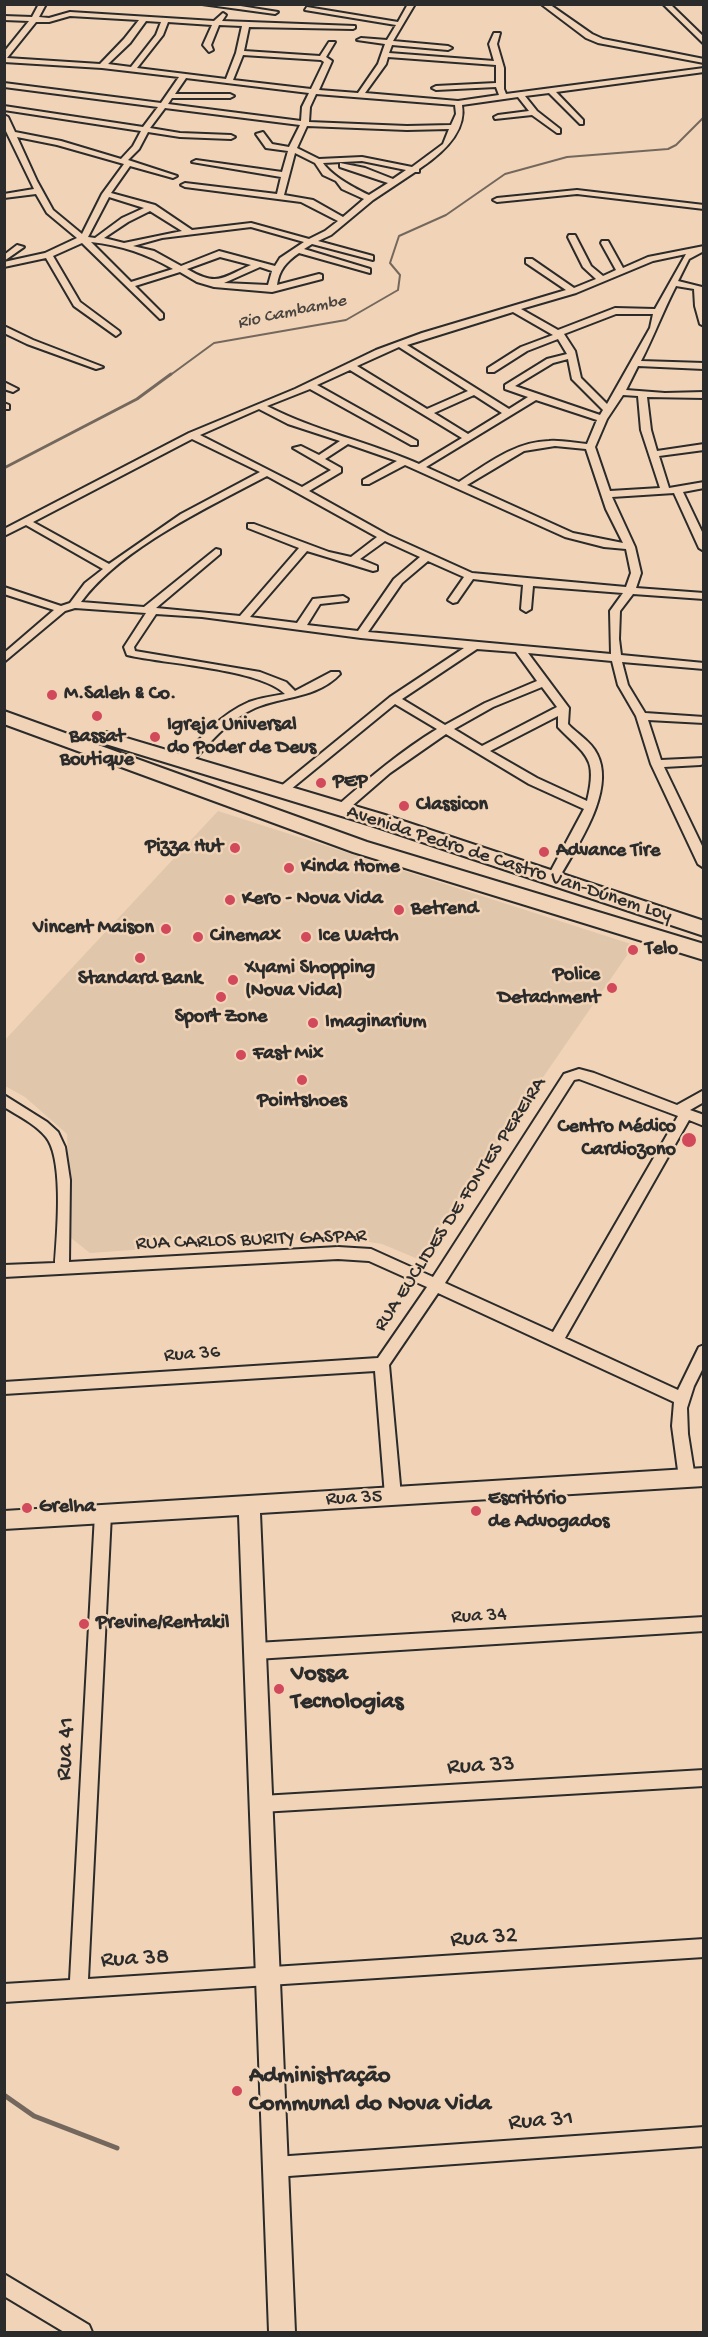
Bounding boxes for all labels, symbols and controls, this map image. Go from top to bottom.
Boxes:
water label: Rio Cambambe [236,291,348,335]
place label: M.Saleh & Co. [64,683,176,707]
marker: M.Saleh & Co. [45,688,59,702]
marker: Bassat Boutique [90,709,104,723]
place label: Igreja Universal do Poder de Deus [167,714,316,761]
place label: Bassat Boutique [60,726,134,773]
marker: Igreja Universal do Poder de Deus [148,730,162,744]
place label: PEP [333,771,368,795]
marker: PEP [314,776,328,790]
place label: Classicon [416,794,488,818]
marker: Classicon [397,799,411,813]
street label: Avenida Pedro de Castro Van-Dúnem Loy [343,801,675,929]
place label: Pizza Hut [145,836,223,860]
place label: Advance Tire [556,840,660,864]
marker: Pizza Hut [228,841,242,855]
marker: Advance Tire [537,845,551,859]
place label: Kinda Home [301,856,400,880]
marker: Kinda Home [282,861,296,875]
place label: Kero - Nova Vida [242,888,383,912]
marker: Kero - Nova Vida [223,893,237,907]
place label: Betrend [411,898,478,922]
marker: Betrend [392,903,406,917]
place label: Vincent Maison [33,917,154,941]
marker: Vincent Maison [159,922,173,936]
place label: Cinemax [210,925,281,949]
place label: Ice Watch [318,925,398,949]
marker: Cinemax [191,930,205,944]
marker: Ice Watch [299,930,313,944]
place label: Telo [645,938,678,962]
marker: Telo [626,943,640,957]
marker: Standard Bank [133,951,147,965]
place label: Xyami Shopping (Nova Vida) [245,957,375,1004]
place label: Police Detachment [498,964,600,1011]
place label: Standard Bank [78,968,202,992]
marker: Xyami Shopping (Nova Vida) [226,973,240,987]
marker: Police Detachment [605,981,619,995]
marker: Sport Zone [214,990,228,1004]
place label: Sport Zone [175,1006,267,1030]
place label: Imaginarium [325,1011,426,1035]
marker: Imaginarium [306,1016,320,1030]
place label: Fast Mix [253,1043,323,1067]
marker: Fast Mix [234,1048,248,1062]
marker: Pointshoes [295,1073,309,1087]
street label: RUA EUCLIDES DE FONTES PEREIRA [370,1073,552,1337]
place label: Pointshoes [257,1090,347,1114]
place label: Centro Médico Cardiozono [558,1116,676,1163]
marker: Centro Médico Cardiozono [680,1131,698,1149]
street label: RUA CARLOS BURITY GASPAR [135,1225,367,1257]
street label: Rua 36 [163,1341,221,1369]
street label: Rua 35 [325,1486,383,1512]
place label: Escritório de Advogados [488,1488,609,1535]
place label: Grelha [39,1496,95,1520]
marker: Grelha [20,1501,34,1515]
marker: Escritório de Advogados [469,1504,483,1518]
street label: Rua 34 [451,1604,507,1630]
place label: Previne/Rentakil [96,1612,229,1636]
marker: Previne/Rentakil [77,1617,91,1631]
place label: Vossa Tecnologias [291,1661,403,1717]
marker: Vossa Tecnologias [272,1682,286,1696]
street label: Rua 41 [51,1716,83,1782]
street label: Rua 33 [446,1751,516,1783]
street label: Rua 32 [450,1922,518,1956]
street label: Rua 38 [100,1944,170,1976]
place label: Administração Communal do Nova Vida [249,2063,491,2119]
marker: Administração Communal do Nova Vida [230,2084,244,2098]
street label: Rua 31 [508,2105,574,2139]

